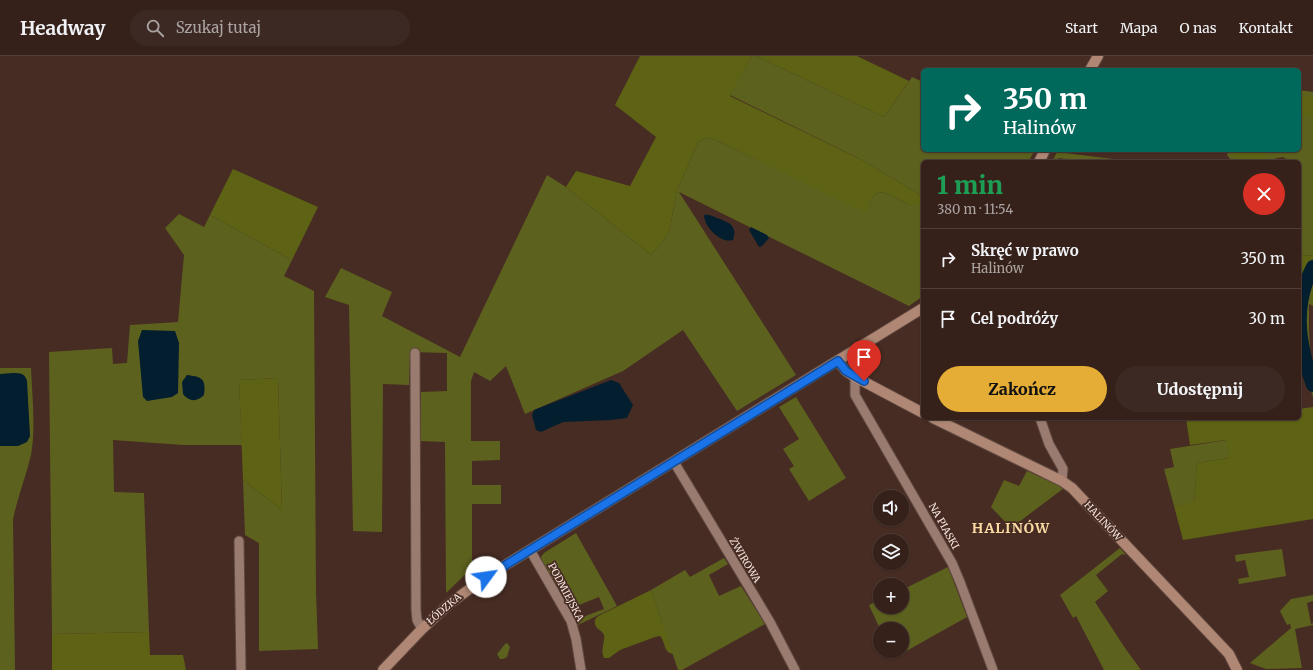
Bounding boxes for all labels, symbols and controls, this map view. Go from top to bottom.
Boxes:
search box [130,10,410,46]
text: Headway [20,16,106,40]
icon: search [144,17,166,39]
text: Szukaj tutaj [176,18,261,37]
text: Start [1065,19,1098,37]
text: Mapa [1120,19,1157,37]
text: O nas [1179,19,1217,37]
text: Kontakt [1239,19,1293,37]
text: 350 m [1003,81,1087,117]
icon: right [937,84,989,136]
text: Halinów [1003,116,1076,139]
text: 1 min [937,170,1003,201]
button: close [1243,173,1285,215]
text: 380 m · 11:54 [937,201,1013,218]
text: Skręć w prawo [971,241,1079,260]
icon: right [937,248,959,270]
text: 350 m [1241,249,1285,268]
text: Halinów [971,260,1024,277]
icon: arrive [937,308,959,330]
text: Cel podróży [971,309,1058,328]
text: 30 m [1248,309,1285,328]
pin [847,340,881,381]
icon: arrive [853,346,875,368]
button: Zakończ [937,366,1107,412]
button: Udostępnij [1115,366,1285,412]
map controls [873,490,909,658]
button: sound [873,490,909,526]
street label: HALINÓW [1081,498,1126,544]
street label: NA PIASKI [926,501,962,552]
district label: HALINÓW [972,519,1050,537]
street label: ŻWIROWA [726,534,765,586]
button: layers [873,534,909,570]
position arrow [465,556,507,598]
street label: PODMIEJSKA [545,560,587,624]
button: + [873,578,909,614]
street label: ŁÓDZKA [423,589,465,628]
button: − [873,622,909,658]

